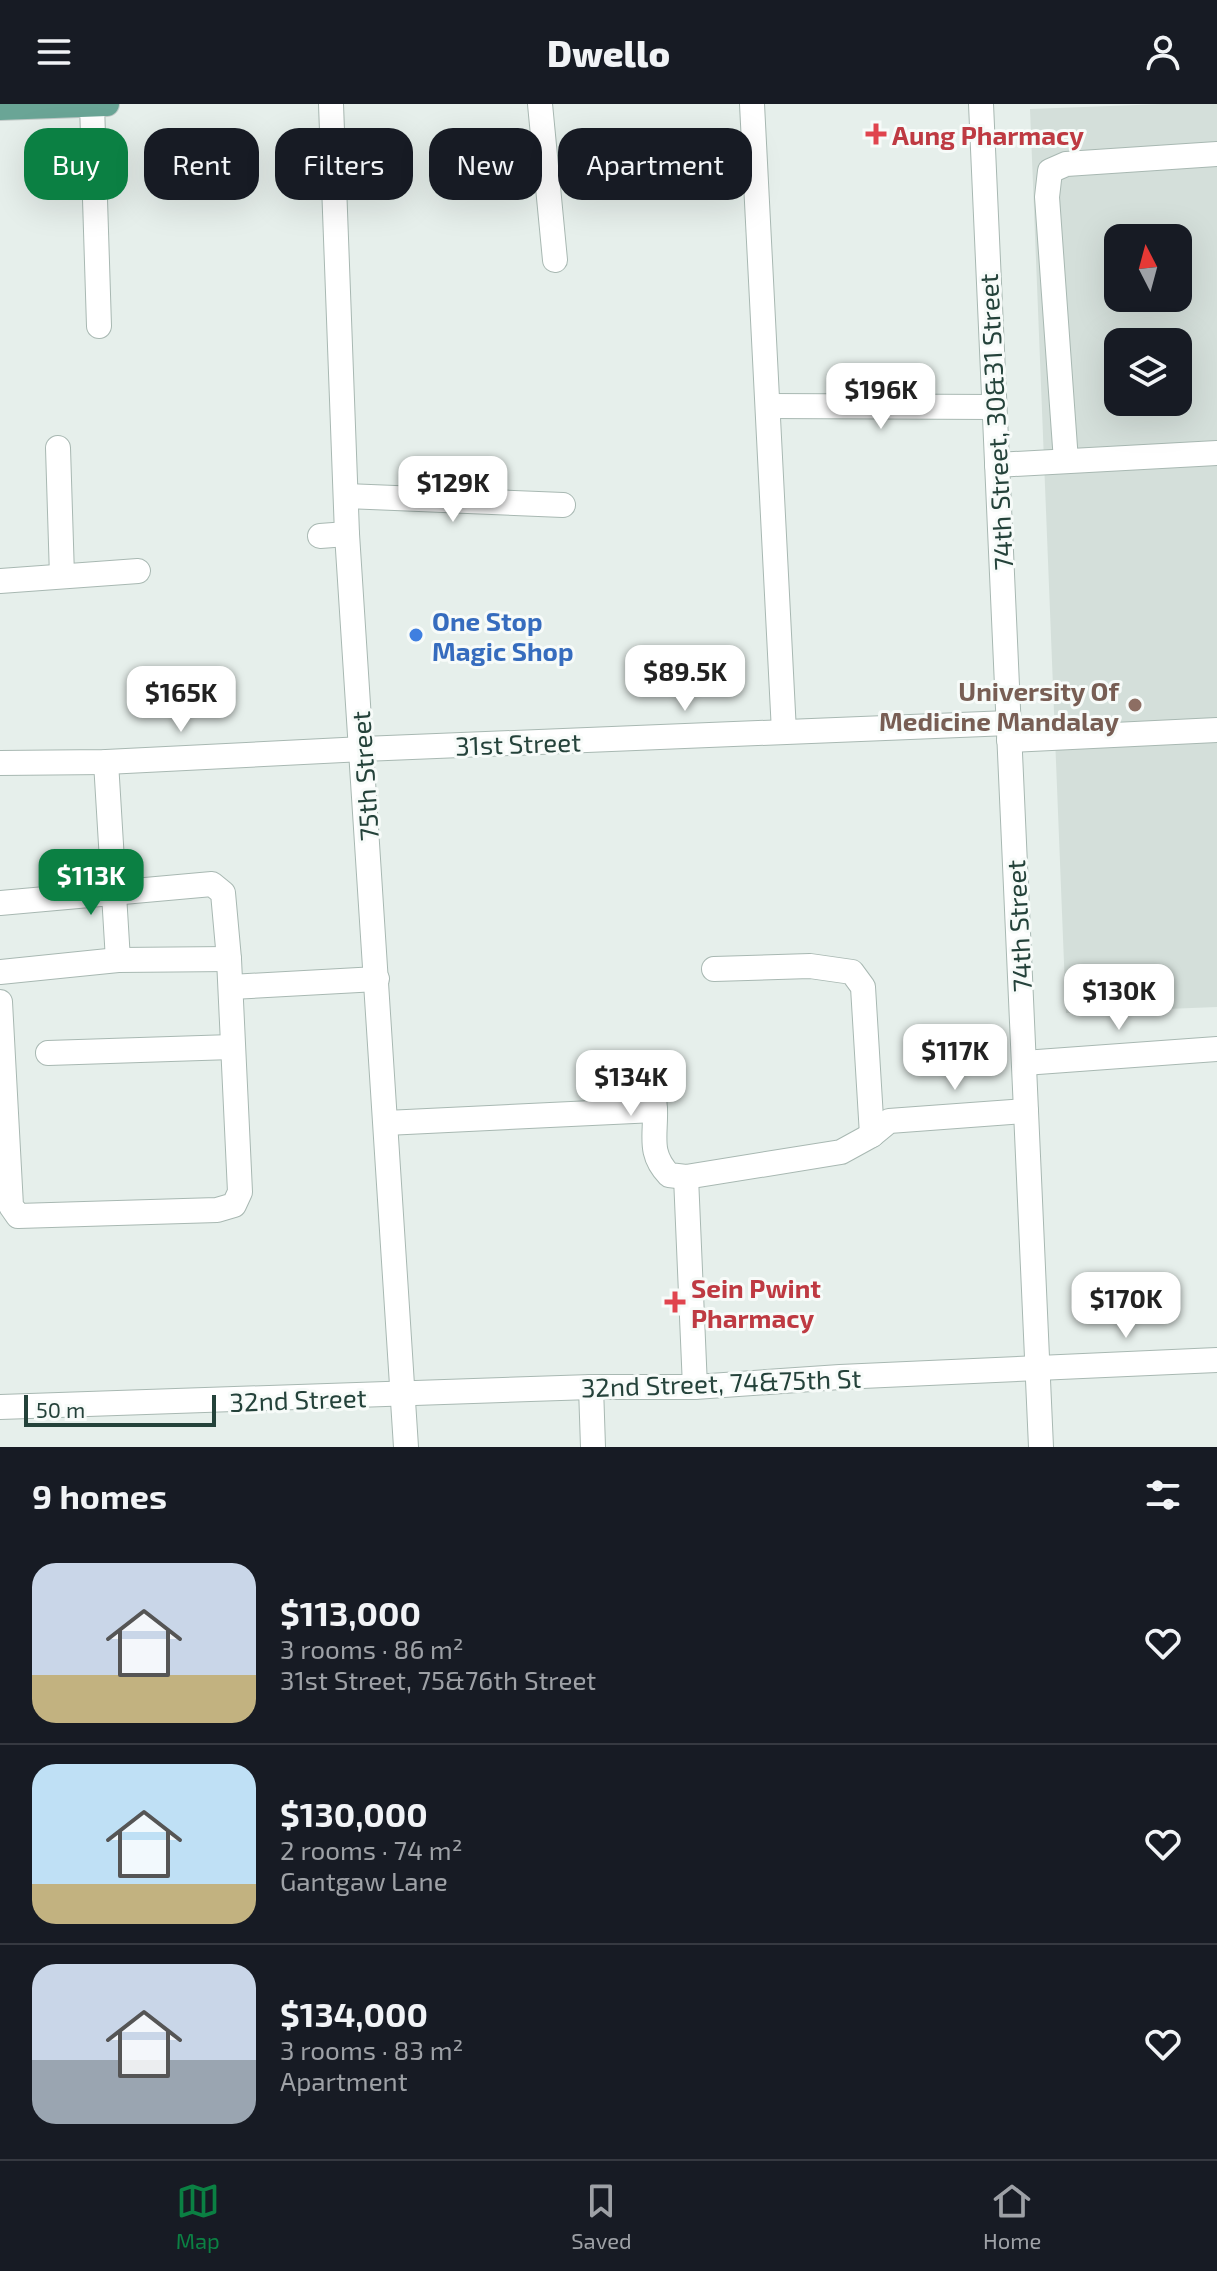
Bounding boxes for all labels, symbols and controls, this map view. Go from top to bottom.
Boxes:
icon: menu [32,30,76,74]
icon: person [1141,30,1185,74]
text: Dwello [547,31,670,74]
place label: Aung Pharmacy [892,119,1084,151]
marker: Aung Pharmacy [867,125,885,143]
chip: Buy [24,128,128,200]
chip: Rent [144,128,259,200]
chip: Filters [275,128,413,200]
chip: New [429,128,542,200]
chip: Apartment [558,128,752,200]
north arrow [1104,224,1192,312]
map controls [1104,224,1192,416]
street label: 74th Street, 30&31 Street [972,273,1018,571]
button: layers [1104,328,1192,416]
pin: $196K [825,363,937,431]
text: $196K [844,373,918,404]
pin: $129K [397,456,509,524]
text: $129K [416,466,490,497]
place label: One Stop Magic Shop [432,605,574,666]
marker: One Stop Magic Shop [407,626,425,644]
pin: $89.5K [620,645,750,713]
text: $89.5K [643,655,727,686]
pin: $165K [125,666,237,734]
place label: University Of Medicine Mandalay [879,675,1120,737]
text: $165K [145,676,217,707]
marker: University Of Medicine Mandalay [1126,696,1144,714]
street label: 75th Street [344,710,384,842]
street label: 31st Street [455,725,582,761]
pin: $113K [35,849,147,917]
text: $113K [57,859,125,890]
street label: 74th Street [999,859,1037,993]
pin: $130K [1063,964,1175,1032]
text: $130K [1082,974,1156,1005]
pin: $117K [899,1024,1011,1092]
text: $117K [921,1034,989,1065]
pin: $134K [575,1050,687,1118]
text: $134K [594,1060,668,1091]
place label: Sein Pwint Pharmacy [691,1272,821,1334]
pin: $170K [1070,1272,1182,1340]
text: $170K [1090,1282,1162,1313]
marker: Sein Pwint Pharmacy [666,1293,684,1311]
street label: 32nd Street, 74&75th St [580,1362,862,1402]
street label: 32nd Street [229,1381,367,1417]
scale bar [24,1391,216,1427]
text: 50 m [36,1396,85,1422]
icon: filters [1141,1473,1185,1517]
text: 9 homes [32,1475,167,1516]
text: $113,000 [280,1592,421,1633]
icon: home [96,1595,192,1691]
icon: heart [1141,1621,1185,1665]
text: 3 rooms · 86 m² [280,1633,464,1664]
text: 31st Street, 75&76th Street [280,1664,596,1695]
text: $130,000 [280,1793,428,1834]
icon: home [96,1796,192,1892]
icon: heart [1141,1822,1185,1866]
text: 2 rooms · 74 m² [280,1834,462,1865]
text: Gantgaw Lane [280,1865,448,1896]
text: $134,000 [280,1993,428,2034]
icon: home [96,1996,192,2092]
icon: heart [1141,2022,1185,2066]
text: 3 rooms · 83 m² [280,2034,463,2065]
text: Apartment [280,2065,408,2096]
tab: Map [176,2179,220,2253]
tab: Saved [571,2179,632,2253]
tab: Home [983,2179,1041,2253]

